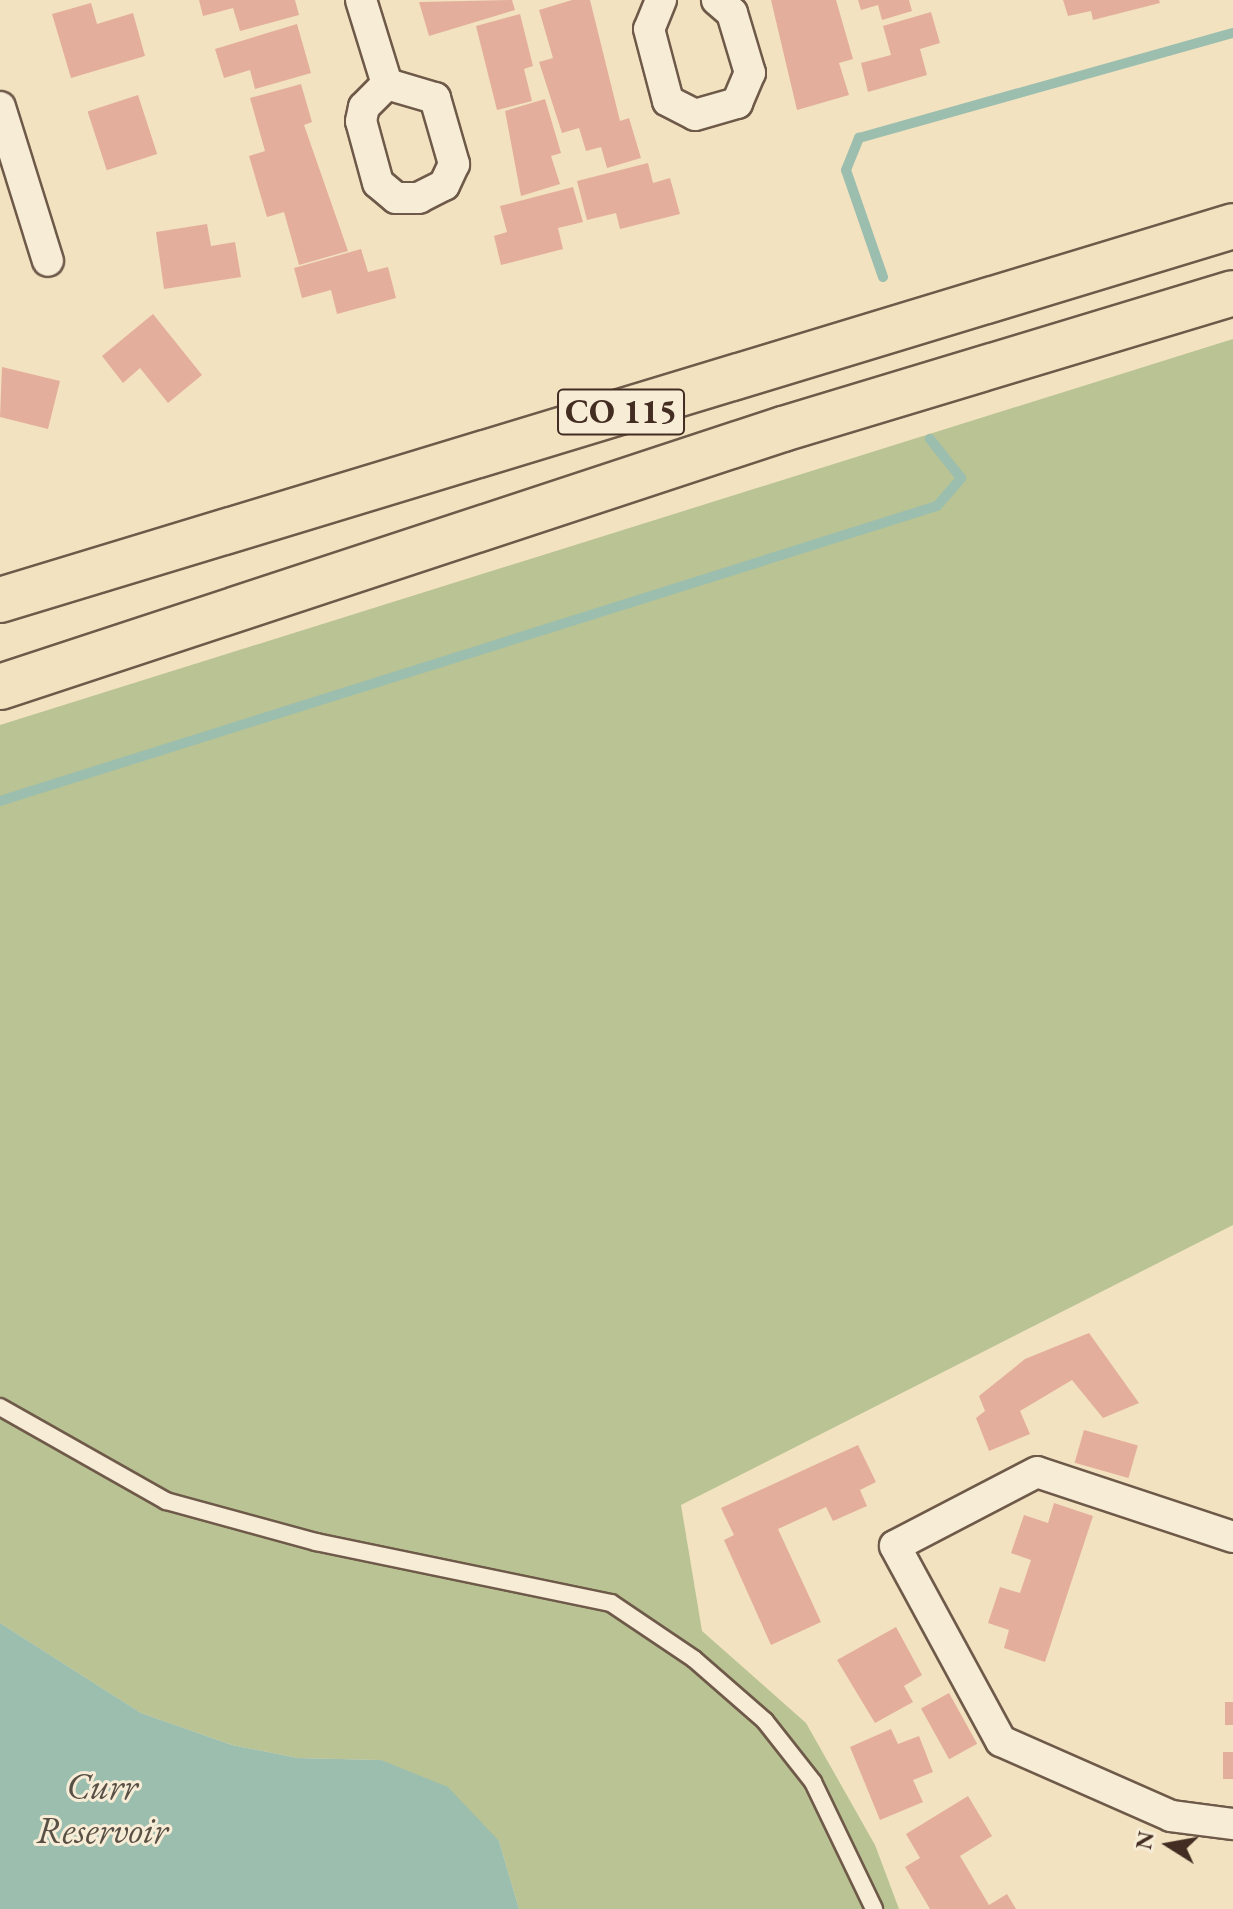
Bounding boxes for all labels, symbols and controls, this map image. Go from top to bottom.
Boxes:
road number: CO 115 [557,382,685,442]
water label: Curr Reservoir [36,1763,168,1852]
north arrow [1129,1805,1209,1885]
text: N [1129,1829,1161,1852]

